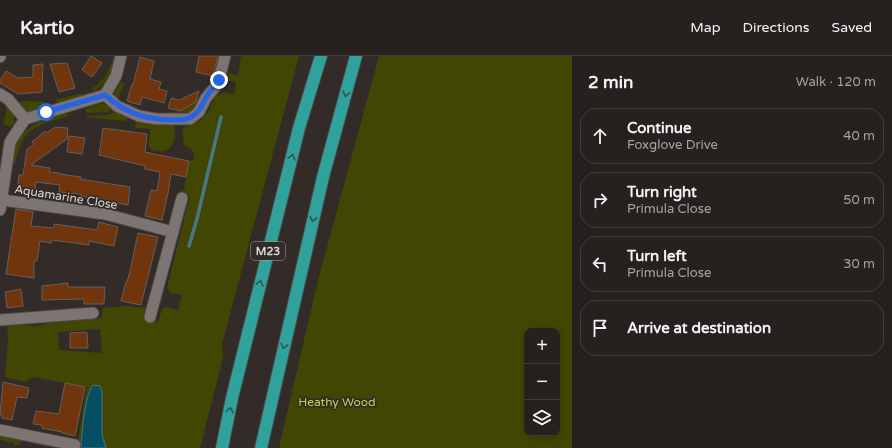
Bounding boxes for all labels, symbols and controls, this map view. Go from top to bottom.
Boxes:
text: Kartio [20,17,74,39]
text: Map [690,19,721,36]
text: Directions [743,19,810,36]
text: Saved [832,19,872,36]
route end [210,71,228,89]
text: 2 min [588,72,633,93]
text: Walk · 120 m [796,74,876,90]
one-way arrow [342,90,351,97]
route start [37,103,55,121]
text: Continue [627,119,691,137]
icon: ahead [589,125,611,147]
text: 40 m [843,128,875,144]
text: Foxglove Drive [627,137,718,153]
one-way arrow [287,154,295,161]
street label: Aquamarine Close [13,182,119,212]
text: Turn right [627,183,697,201]
icon: right [589,189,611,211]
text: 50 m [843,192,875,208]
text: Primula Close [627,201,711,217]
one-way arrow [310,216,318,223]
road number: M23 [251,242,285,260]
text: Turn left [627,247,687,265]
icon: left [589,253,611,275]
text: 30 m [843,256,875,272]
text: Primula Close [627,265,711,281]
one-way arrow [256,280,264,287]
icon: arrive [589,317,611,339]
text: Arrive at destination [627,319,771,337]
map controls [524,328,560,436]
button: + [524,328,560,364]
one-way arrow [281,343,289,349]
button: − [524,364,560,400]
park label: Heathy Wood [298,395,376,409]
button: layers [524,400,560,436]
one-way arrow [225,407,233,413]

